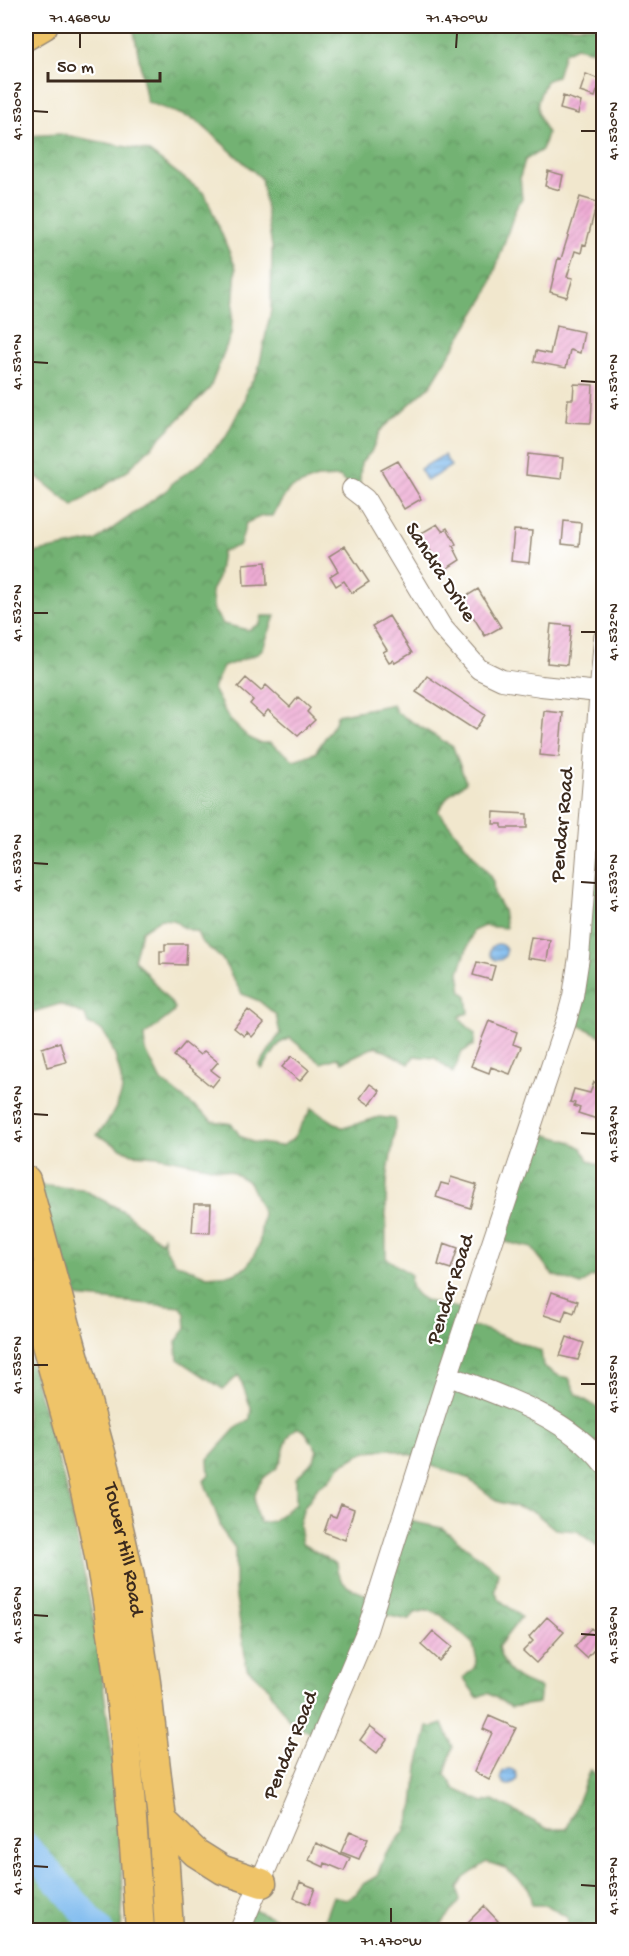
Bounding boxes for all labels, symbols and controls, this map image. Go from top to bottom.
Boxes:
text: 71.468°W [49,10,111,28]
text: 71.470°W [425,10,488,28]
scale bar [48,45,160,83]
text: 50 m [57,58,94,79]
text: 41.530°N [9,81,27,140]
text: 41.530°N [605,101,623,160]
text: 41.531°N [9,334,27,390]
text: 41.531°N [605,354,623,410]
street label: Sandra Drive [398,519,481,628]
text: 41.532°N [9,584,27,642]
text: 41.532°N [605,603,623,661]
street label: Pendar Road [546,765,582,884]
text: 41.533°N [9,834,27,892]
text: 41.533°N [605,854,623,912]
text: 41.534°N [9,1085,27,1143]
text: 41.534°N [605,1105,623,1163]
street label: Pendar Road [422,1230,482,1349]
text: 41.535°N [9,1336,27,1394]
text: 41.535°N [605,1355,623,1413]
street label: Tower Hill Road [96,1480,149,1619]
text: 41.536°N [9,1586,27,1644]
text: 41.536°N [605,1606,623,1664]
street label: Pendar Road [259,1687,326,1805]
text: 41.537°N [9,1837,27,1895]
text: 41.537°N [605,1857,623,1915]
text: 71.470°W [359,1933,422,1951]

